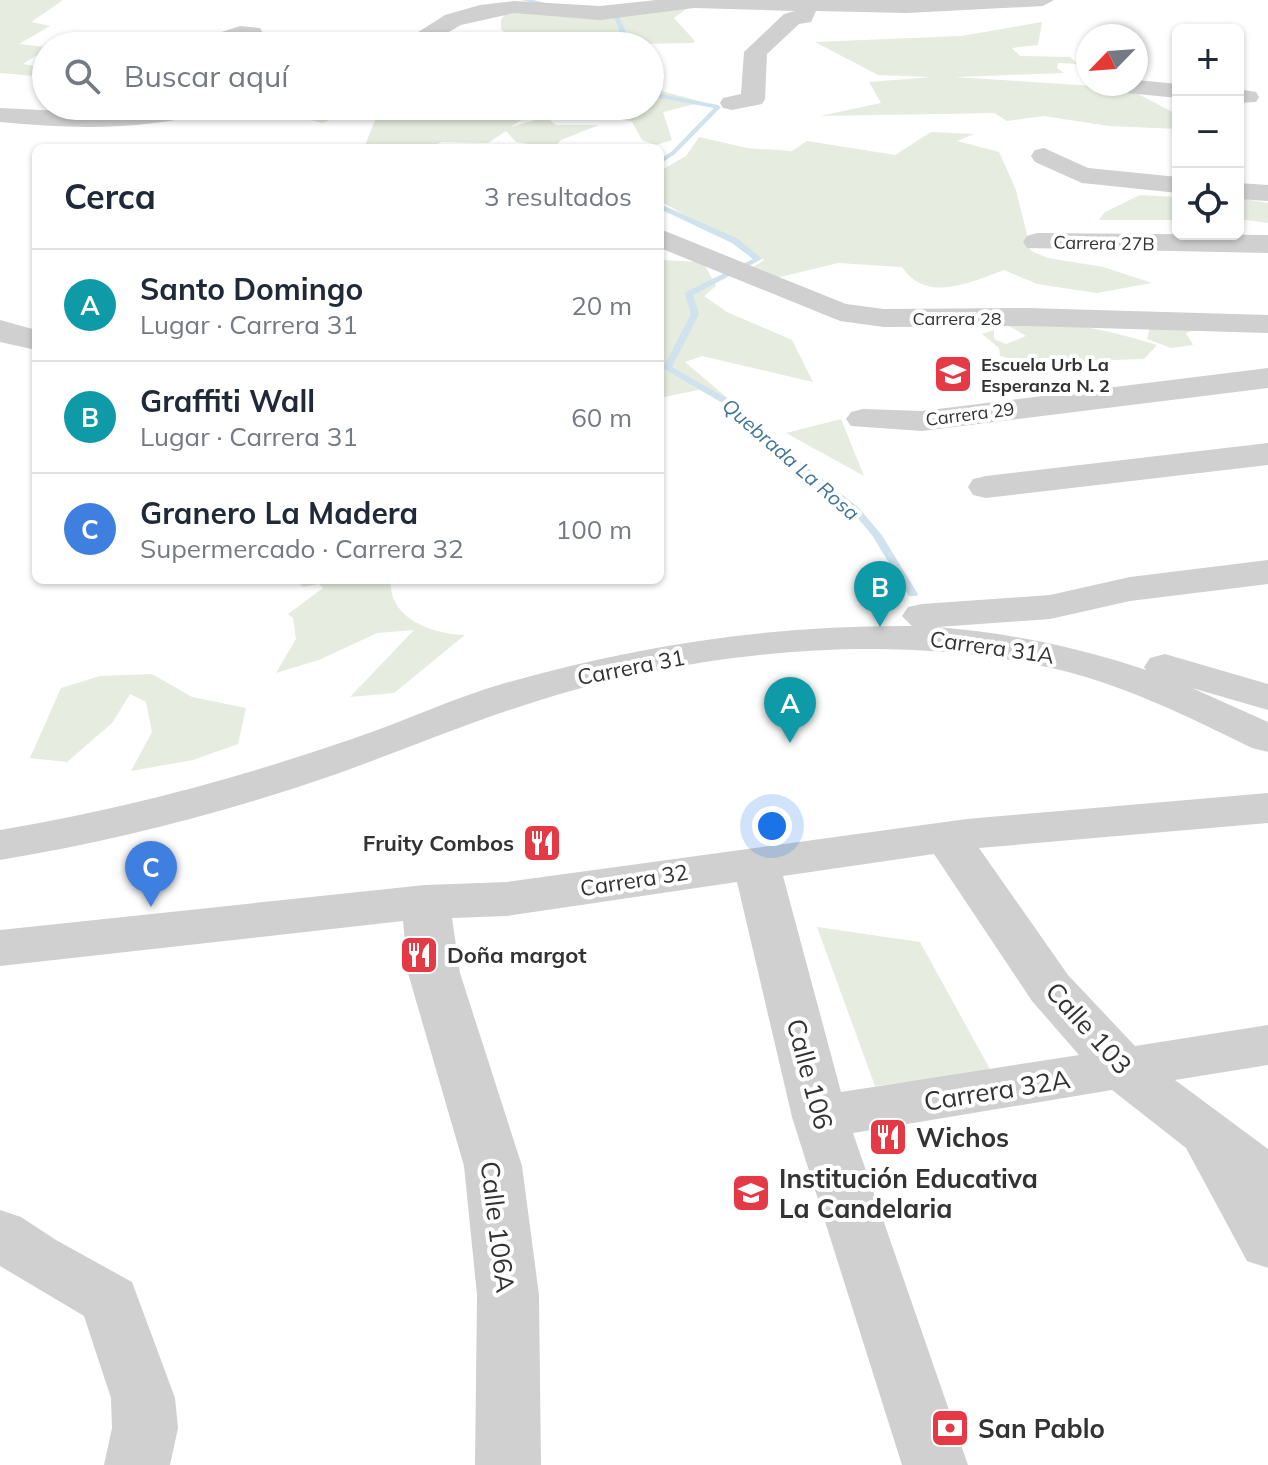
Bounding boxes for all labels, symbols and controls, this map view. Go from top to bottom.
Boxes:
north arrow [1076,24,1148,96]
map controls [1172,24,1244,240]
button: + [1172,24,1244,96]
search box [32,32,664,120]
icon: search [60,54,104,98]
text: Buscar aquí [124,57,289,95]
button: − [1172,96,1244,168]
button: locate [1172,168,1244,240]
text: Cerca [64,175,156,218]
text: 3 resultados [484,180,632,213]
street label: Carrera 27B [1053,231,1155,255]
text: Santo Domingo [140,270,363,308]
text: A [80,289,100,322]
text: 20 m [571,289,632,322]
street label: Carrera 28 [912,307,1002,330]
text: Lugar · Carrera 31 [140,308,358,341]
school or university icon: Escuela Urb La Esperanza N. 2 [932,353,974,395]
place label: Escuela Urb La Esperanza N. 2 [981,353,1110,397]
text: Graffiti Wall [140,382,315,420]
water label: Quebrada La Rosa [717,393,865,525]
street label: Carrera 29 [924,397,1016,431]
text: B [81,401,99,434]
text: 60 m [571,401,632,434]
text: Lugar · Carrera 31 [140,420,358,453]
text: Granero La Madera [140,494,418,532]
text: C [81,513,99,546]
text: 100 m [556,513,632,546]
text: Supermercado · Carrera 32 [140,532,464,565]
pin: B [854,561,906,627]
street label: Carrera 31A [928,624,1056,670]
street label: Carrera 31 [575,643,687,691]
pin: A [764,677,816,743]
your location [752,806,792,846]
restaurant icon: Fruity Combos [521,822,563,864]
place label: Fruity Combos [363,829,514,857]
pin: C [125,841,177,907]
street label: Carrera 32 [578,858,690,902]
restaurant icon: Doña margot [398,934,440,976]
place label: Doña margot [447,941,587,969]
street label: Calle 103 [1039,975,1139,1081]
street label: Calle 106 [779,1015,841,1133]
street label: Carrera 32A [921,1062,1073,1118]
restaurant icon: Wichos [867,1116,909,1158]
place label: Wichos [916,1121,1009,1154]
street label: Calle 106A [474,1159,522,1295]
place label: Institución Educativa La Candelaria [779,1162,1038,1225]
school or university icon: Institución Educativa La Candelaria [730,1172,772,1214]
bank icon: San Pablo [929,1407,971,1449]
place label: San Pablo [978,1412,1105,1445]

